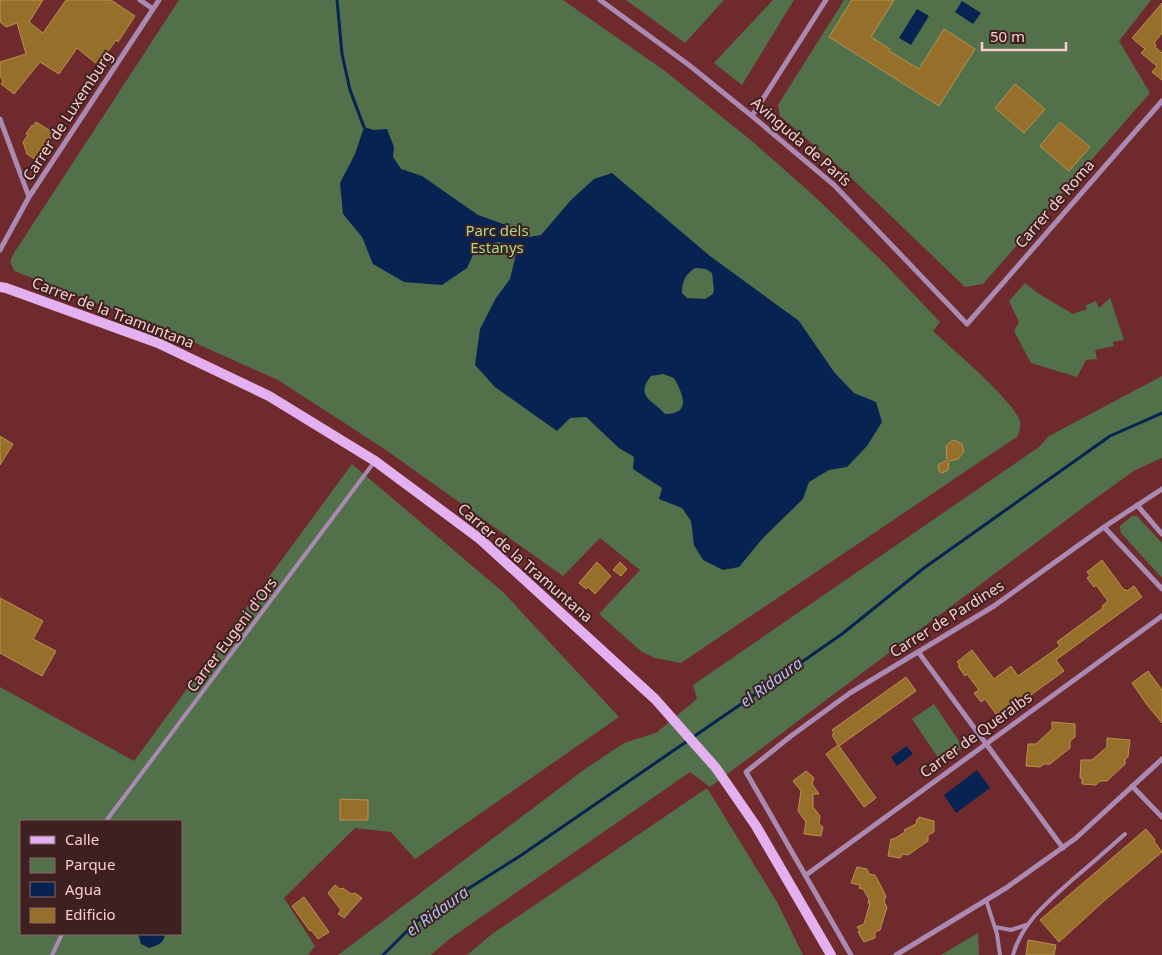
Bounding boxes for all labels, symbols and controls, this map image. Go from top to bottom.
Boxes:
scale bar [982,20,1066,52]
text: 50 m [990,26,1025,46]
street label: Carrer de Luxemburg [18,47,117,184]
street label: Avinguda de París [747,92,856,190]
street label: Carrer de Roma [1010,155,1098,252]
park label: Parc dels Estanys [465,220,529,257]
street label: Carrer de la Tramuntana [29,272,197,352]
street label: Carrer de la Tramuntana [454,498,597,626]
street label: Carrer Eugeni d'Ors [182,573,281,696]
street label: Carrer de Pardines [885,575,1008,661]
water label: el Ridaura [735,652,807,712]
street label: Carrer de Queralbs [915,687,1036,782]
legend [20,820,182,935]
text: Calle [65,829,99,849]
text: Parque [65,854,115,874]
text: Agua [65,879,102,899]
water label: el Ridaura [401,881,473,941]
text: Edificio [65,904,116,924]

